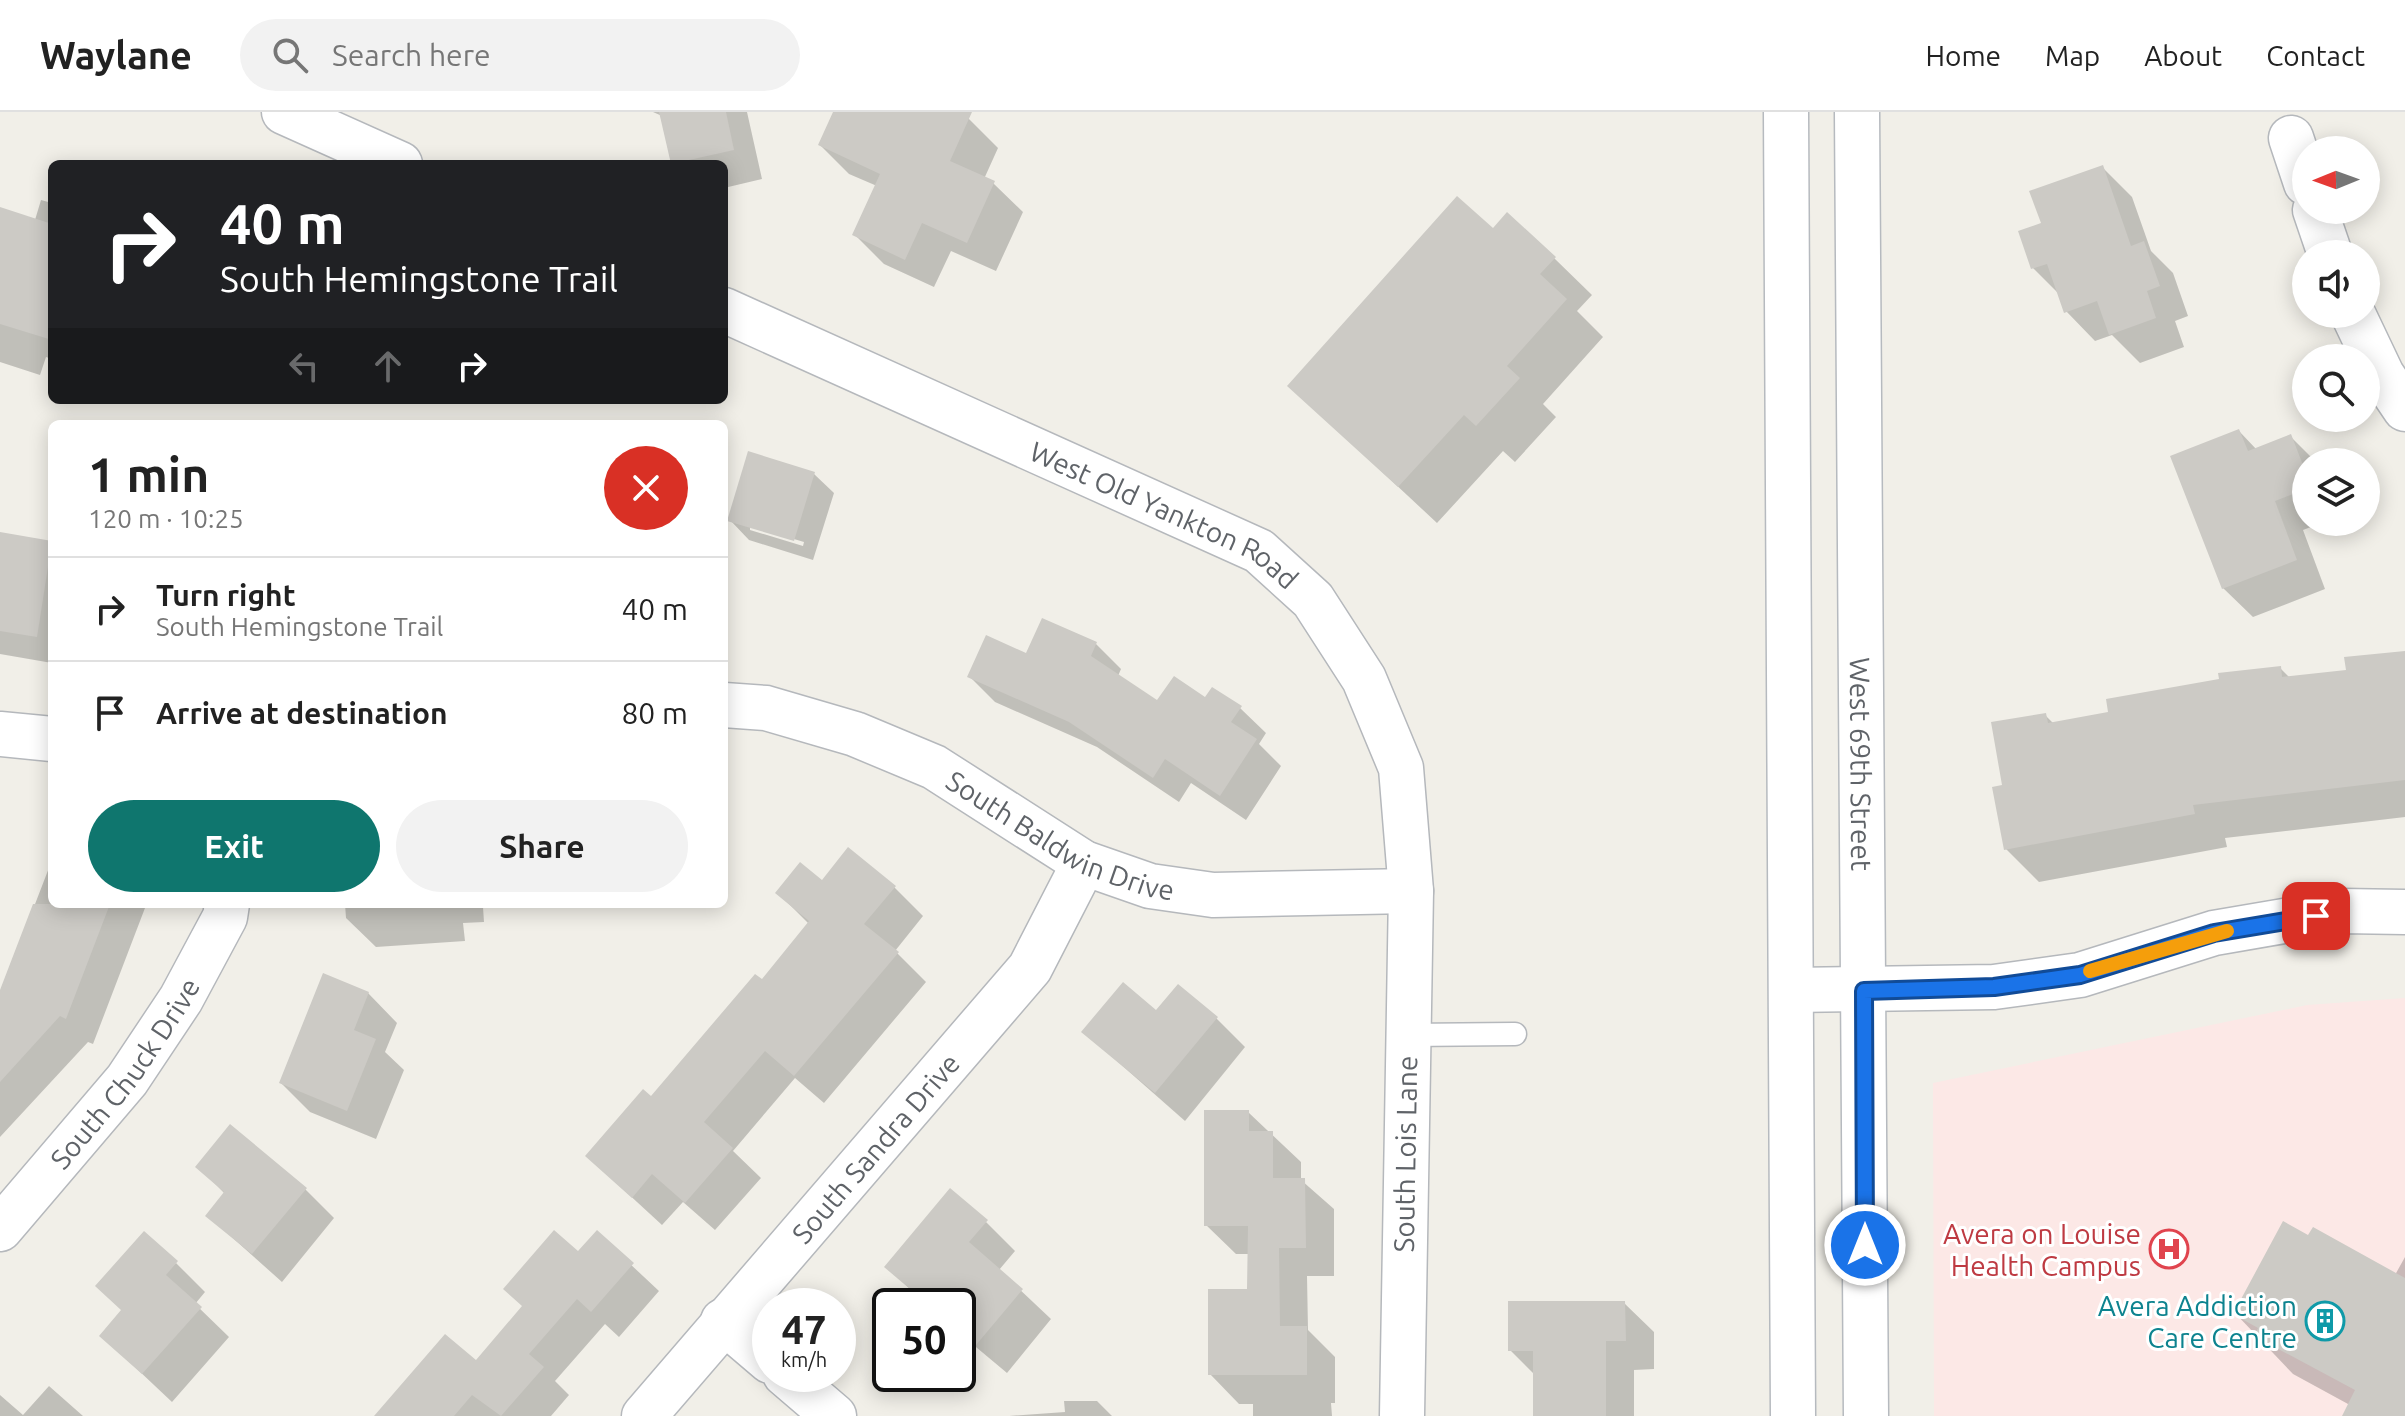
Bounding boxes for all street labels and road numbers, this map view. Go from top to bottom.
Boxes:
street label: West Old Yankton Road [1026,435,1305,594]
street label: West 69th Street [1845,657,1878,871]
street label: South Baldwin Drive [941,764,1176,905]
street label: South Chuck Drive [43,973,205,1174]
street label: South Sandra Drive [785,1047,965,1249]
street label: South Lois Lane [1388,1055,1422,1253]

